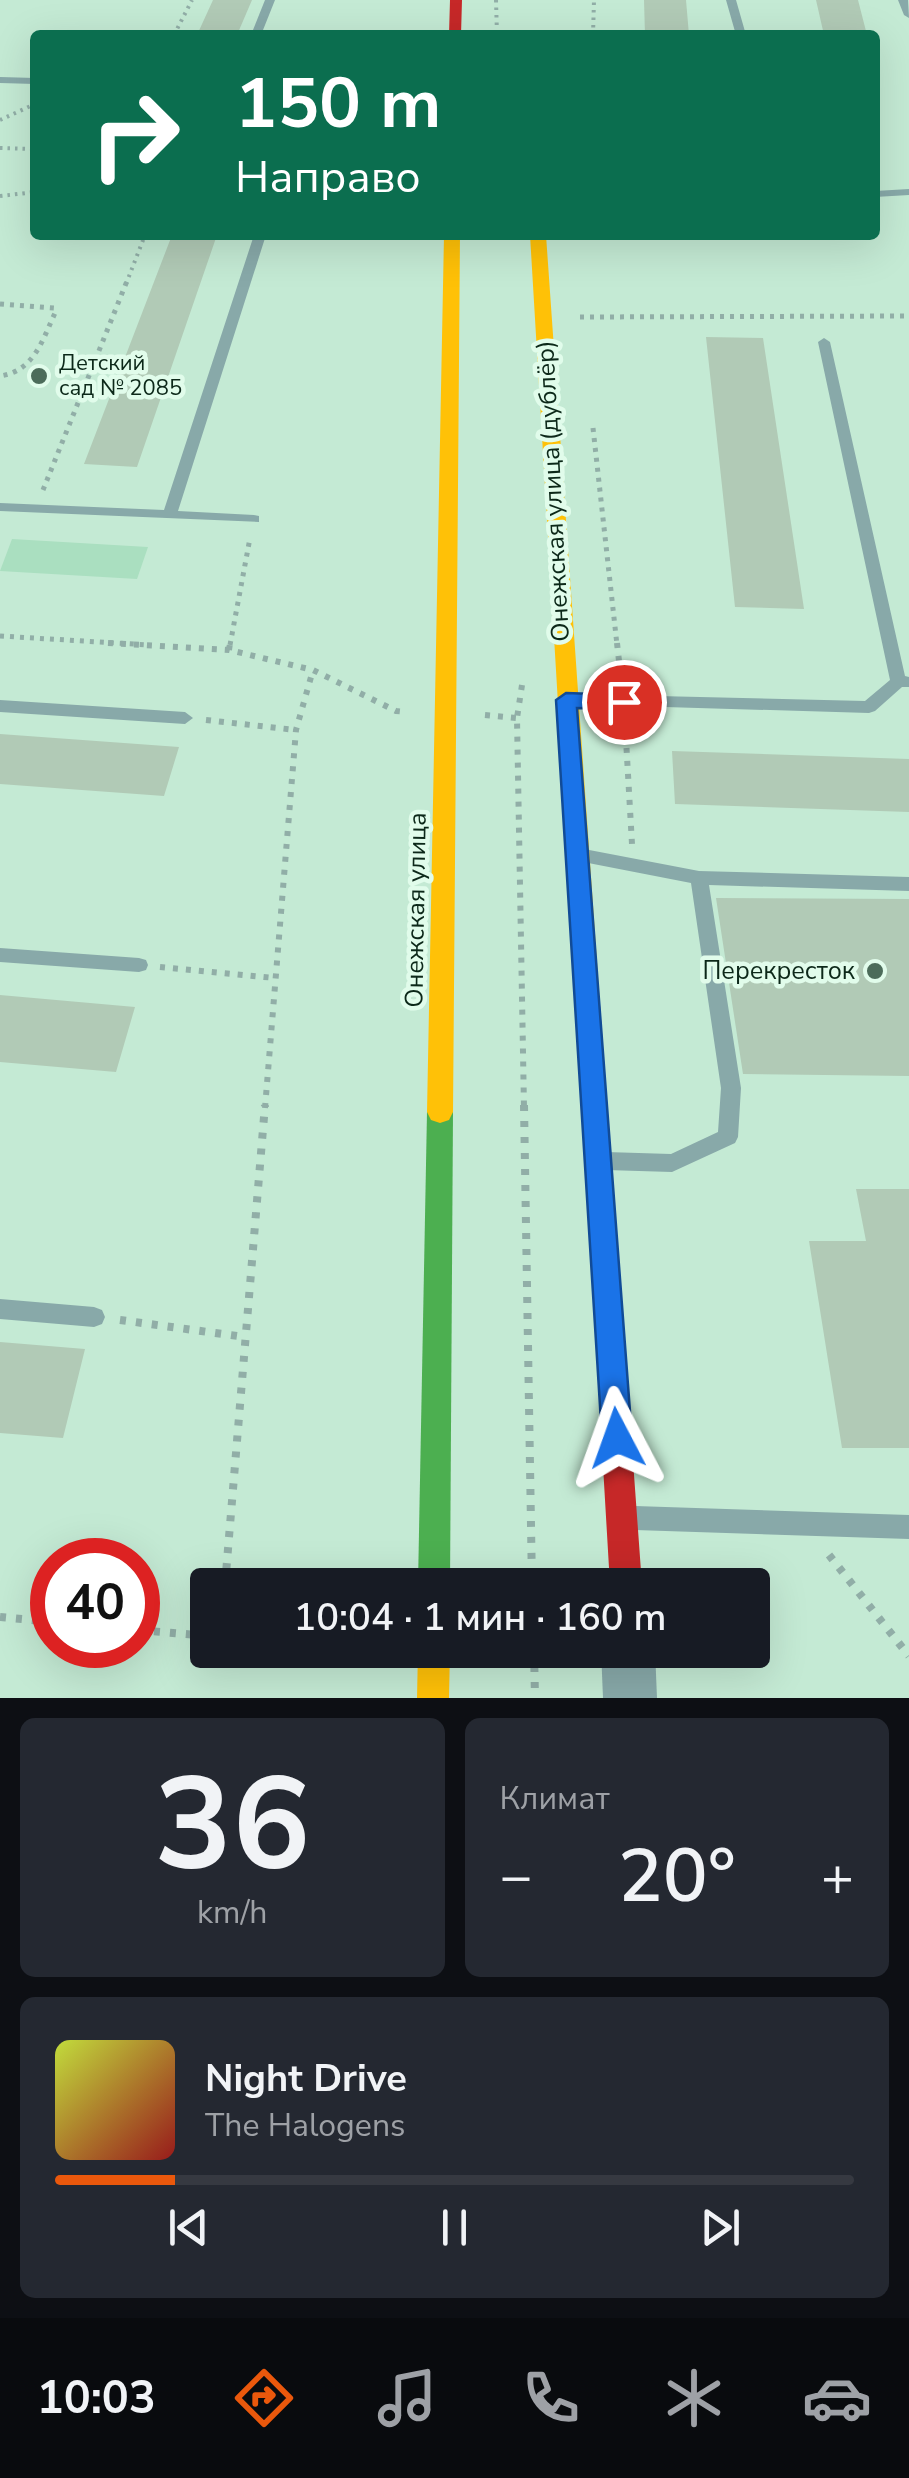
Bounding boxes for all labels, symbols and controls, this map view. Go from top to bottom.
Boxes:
text: 150 m [235,56,441,152]
icon: right [70,70,200,200]
text: Направо [235,147,421,208]
street label: Онежская улица (дублёр) [528,339,578,643]
place label: Детский сад № 2085 [59,348,182,403]
marker: Детский сад № 2085 [28,365,50,387]
pin [582,660,667,745]
icon: arrive [597,675,652,730]
street label: Онежская улица [397,812,435,1008]
place label: Перекресток [702,954,856,988]
marker: Перекресток [864,960,886,982]
position arrow [565,1386,669,1490]
speed limit sign: 40 [30,1538,160,1668]
text: 10:04 · 1 мин · 160 m [294,1592,666,1643]
text: 36 [154,1737,310,1914]
text: Климат [500,1777,610,1820]
text: 20° [618,1825,736,1927]
text: − [500,1839,533,1914]
text: + [821,1839,854,1914]
text: km/h [197,1891,268,1934]
text: Night Drive [205,2053,407,2104]
text: The Halogens [205,2104,405,2147]
icon: previous [161,2200,216,2255]
icon: pause [427,2200,482,2255]
icon: next [693,2200,748,2255]
icon: directions [229,2363,299,2433]
icon: music [372,2363,442,2433]
icon: phone [516,2363,586,2433]
icon: climate [659,2363,729,2433]
icon: car [802,2363,872,2433]
text: 10:03 [37,2368,156,2429]

